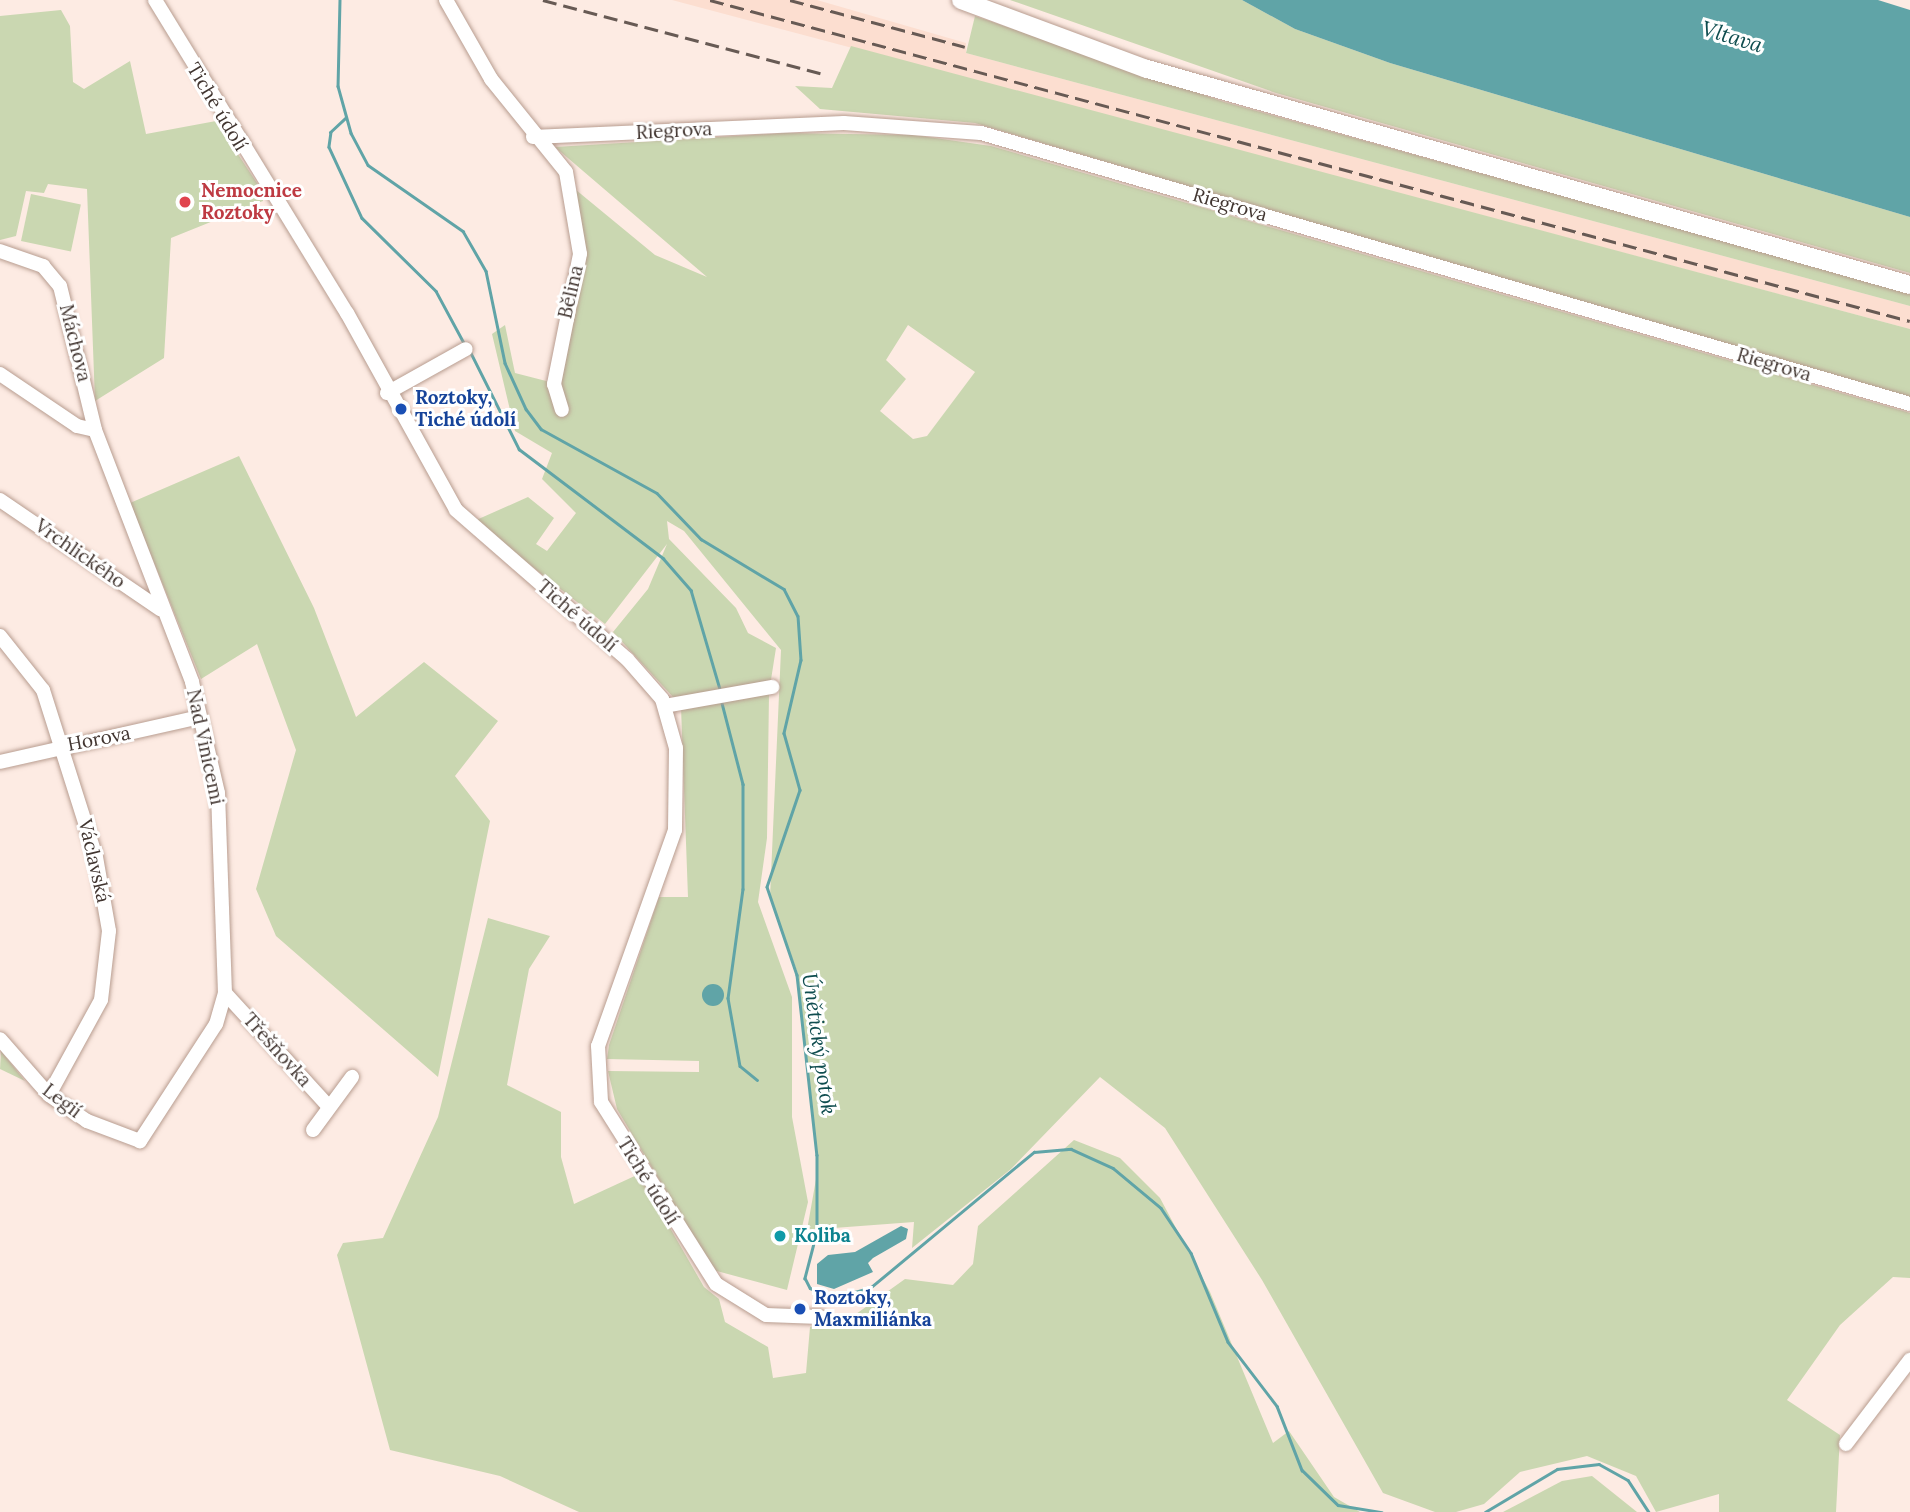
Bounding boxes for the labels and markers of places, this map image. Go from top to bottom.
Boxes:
place label: Nemocnice Roztoky [201,180,302,224]
marker: Nemocnice Roztoky [175,192,195,212]
place label: Roztoky, Tiché údolí [415,387,516,431]
marker: Roztoky, Tiché údolí [393,401,409,417]
place label: Koliba [794,1225,851,1247]
marker: Koliba [772,1228,788,1244]
place label: Roztoky, Maxmiliánka [814,1287,932,1331]
marker: Roztoky, Maxmiliánka [792,1301,808,1317]

